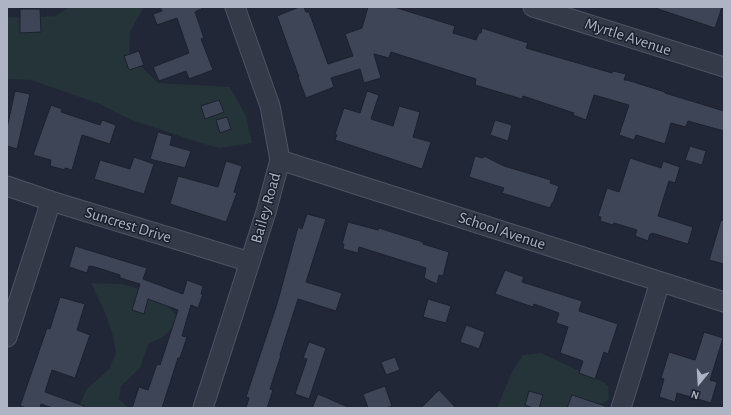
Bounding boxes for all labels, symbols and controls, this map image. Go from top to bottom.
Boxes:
street label: Myrtle Avenue [582,14,674,60]
street label: Bailey Road [247,171,285,245]
street label: Suncrest Drive [82,203,174,247]
street label: School Avenue [456,208,548,254]
north arrow [679,363,719,403]
text: N [690,388,700,401]

